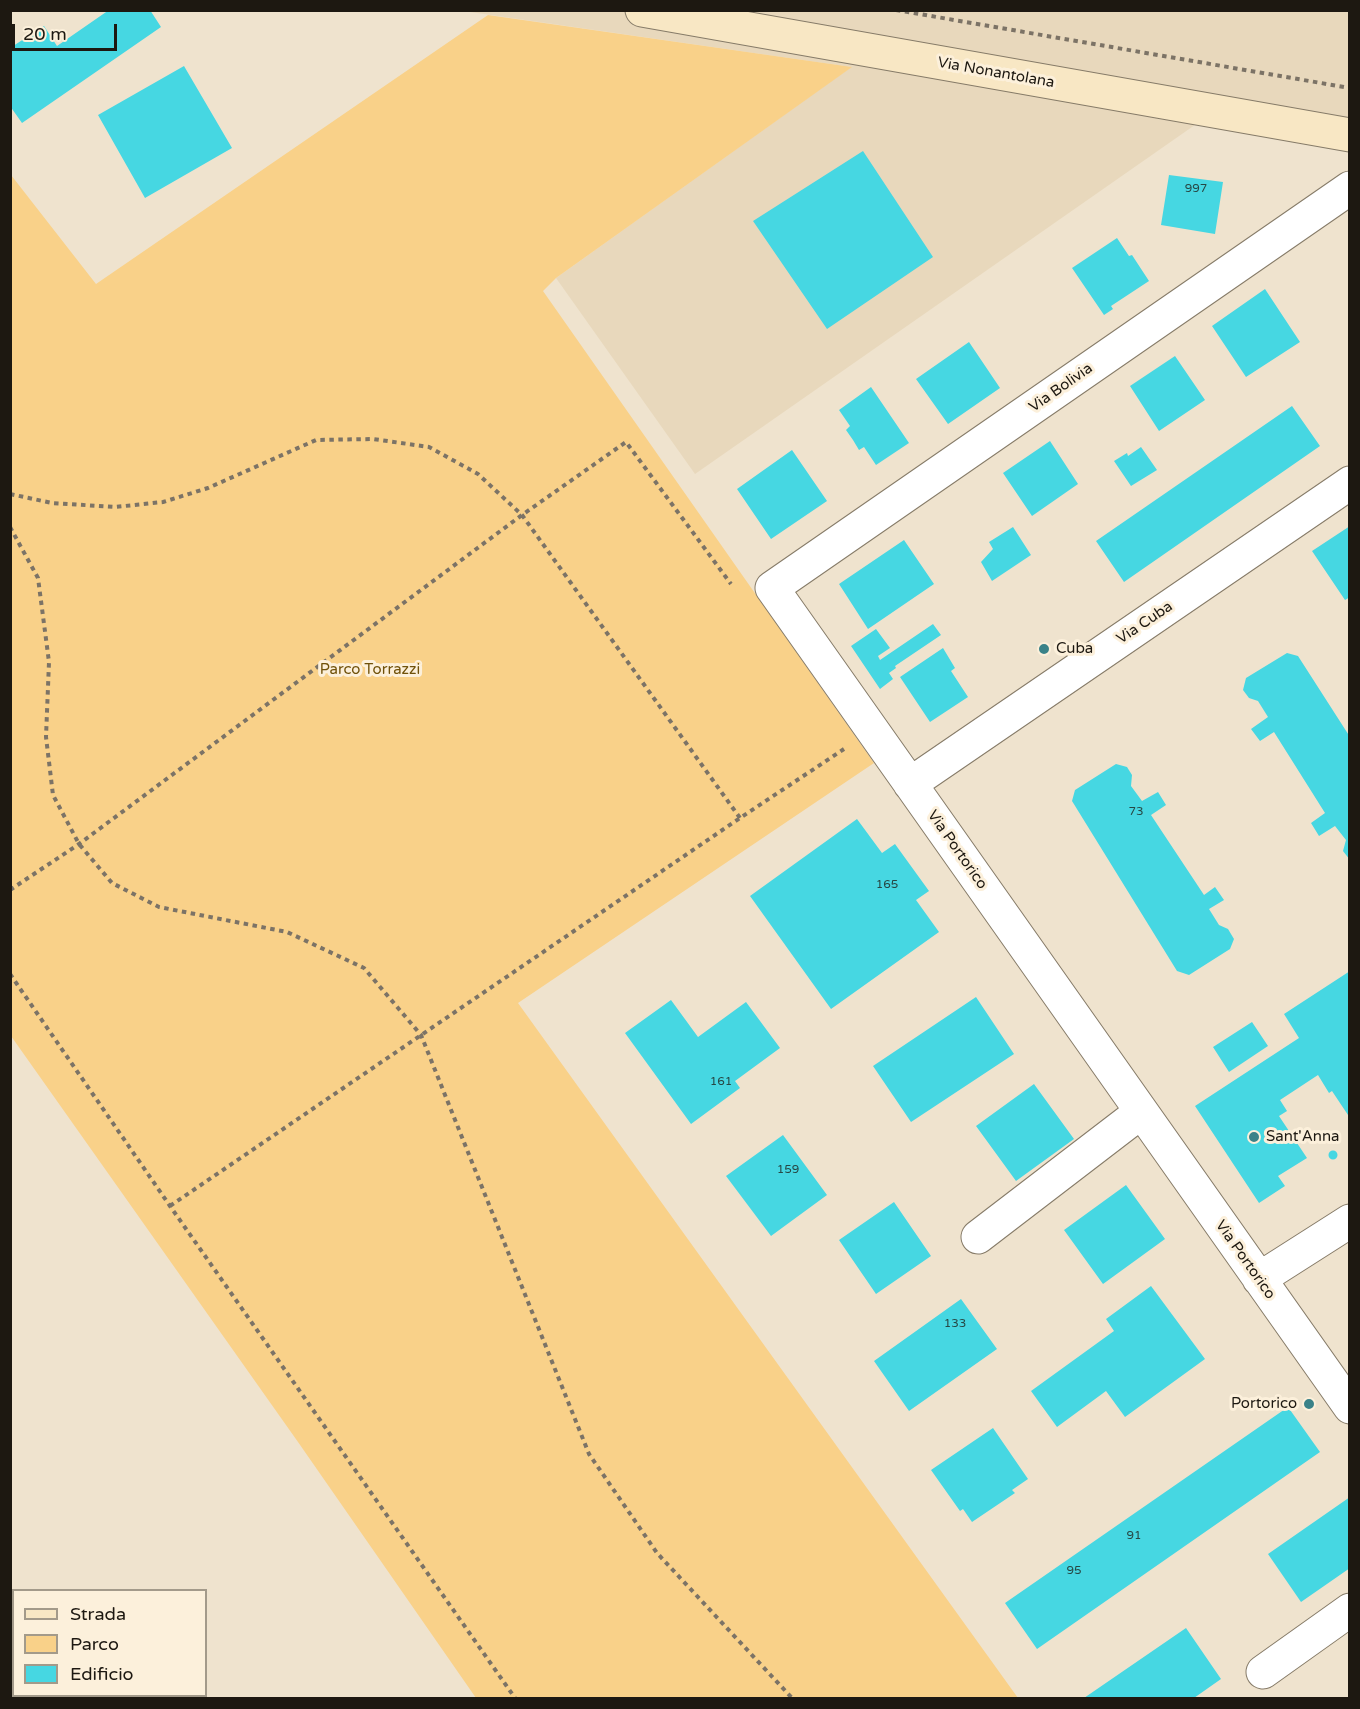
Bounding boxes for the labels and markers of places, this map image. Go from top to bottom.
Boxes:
place label: Cuba [1056,640,1093,658]
marker: Cuba [1037,642,1051,656]
place label: Sant'Anna [1266,1128,1339,1146]
marker: Sant'Anna [1247,1130,1261,1144]
place label: Portorico [1231,1395,1297,1413]
marker: Portorico [1302,1397,1316,1411]

